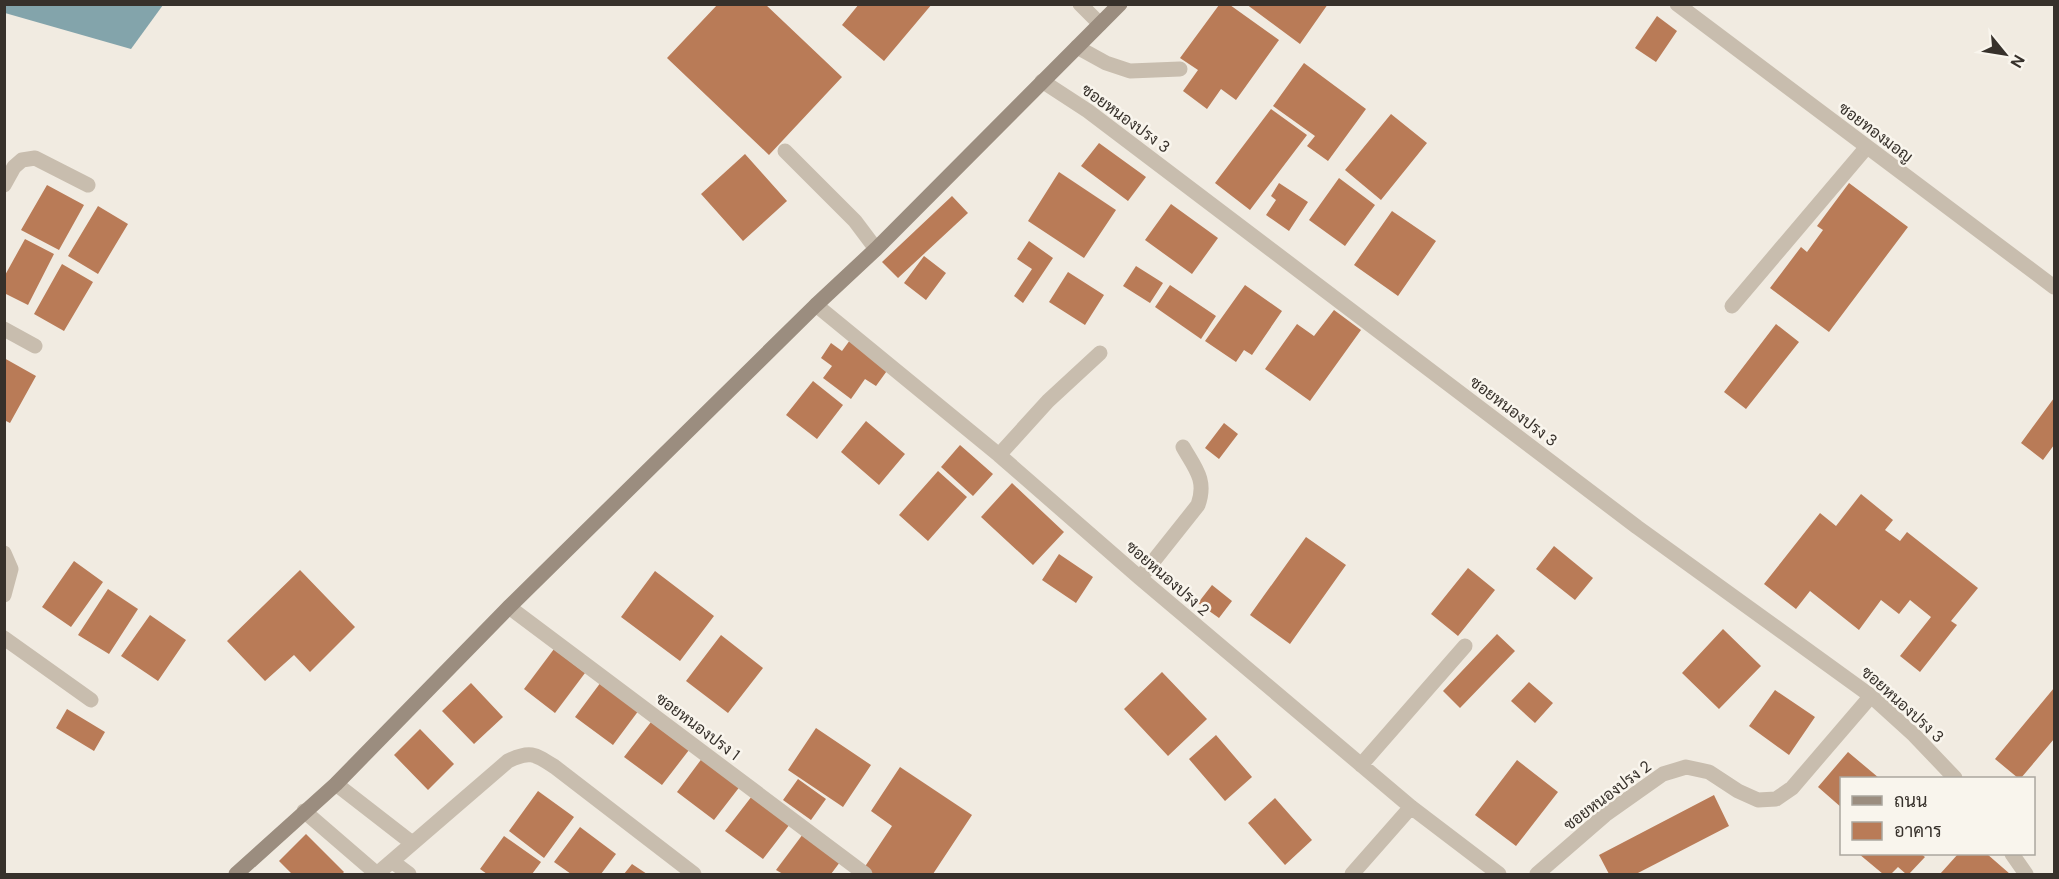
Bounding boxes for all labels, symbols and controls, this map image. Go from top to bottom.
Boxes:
north arrow [1975,24,2035,84]
text: N [2006,51,2030,72]
street label: ซอยหนองปรง 3 [1077,79,1174,158]
street label: ซอยทองมอญ [1834,98,1917,167]
street label: ซอยหนองปรง 3 [1466,372,1562,451]
street label: ซอยหนองปรง 2 [1121,536,1214,621]
street label: ซอยหนองปรง 3 [1857,662,1949,747]
street label: ซอยหนองปรง 1 [651,688,744,765]
street label: ซอยหนองปรง 2 [1559,756,1655,835]
legend [1840,777,2035,855]
text: ถนน [1894,789,1927,813]
text: อาคาร [1894,819,1942,843]

